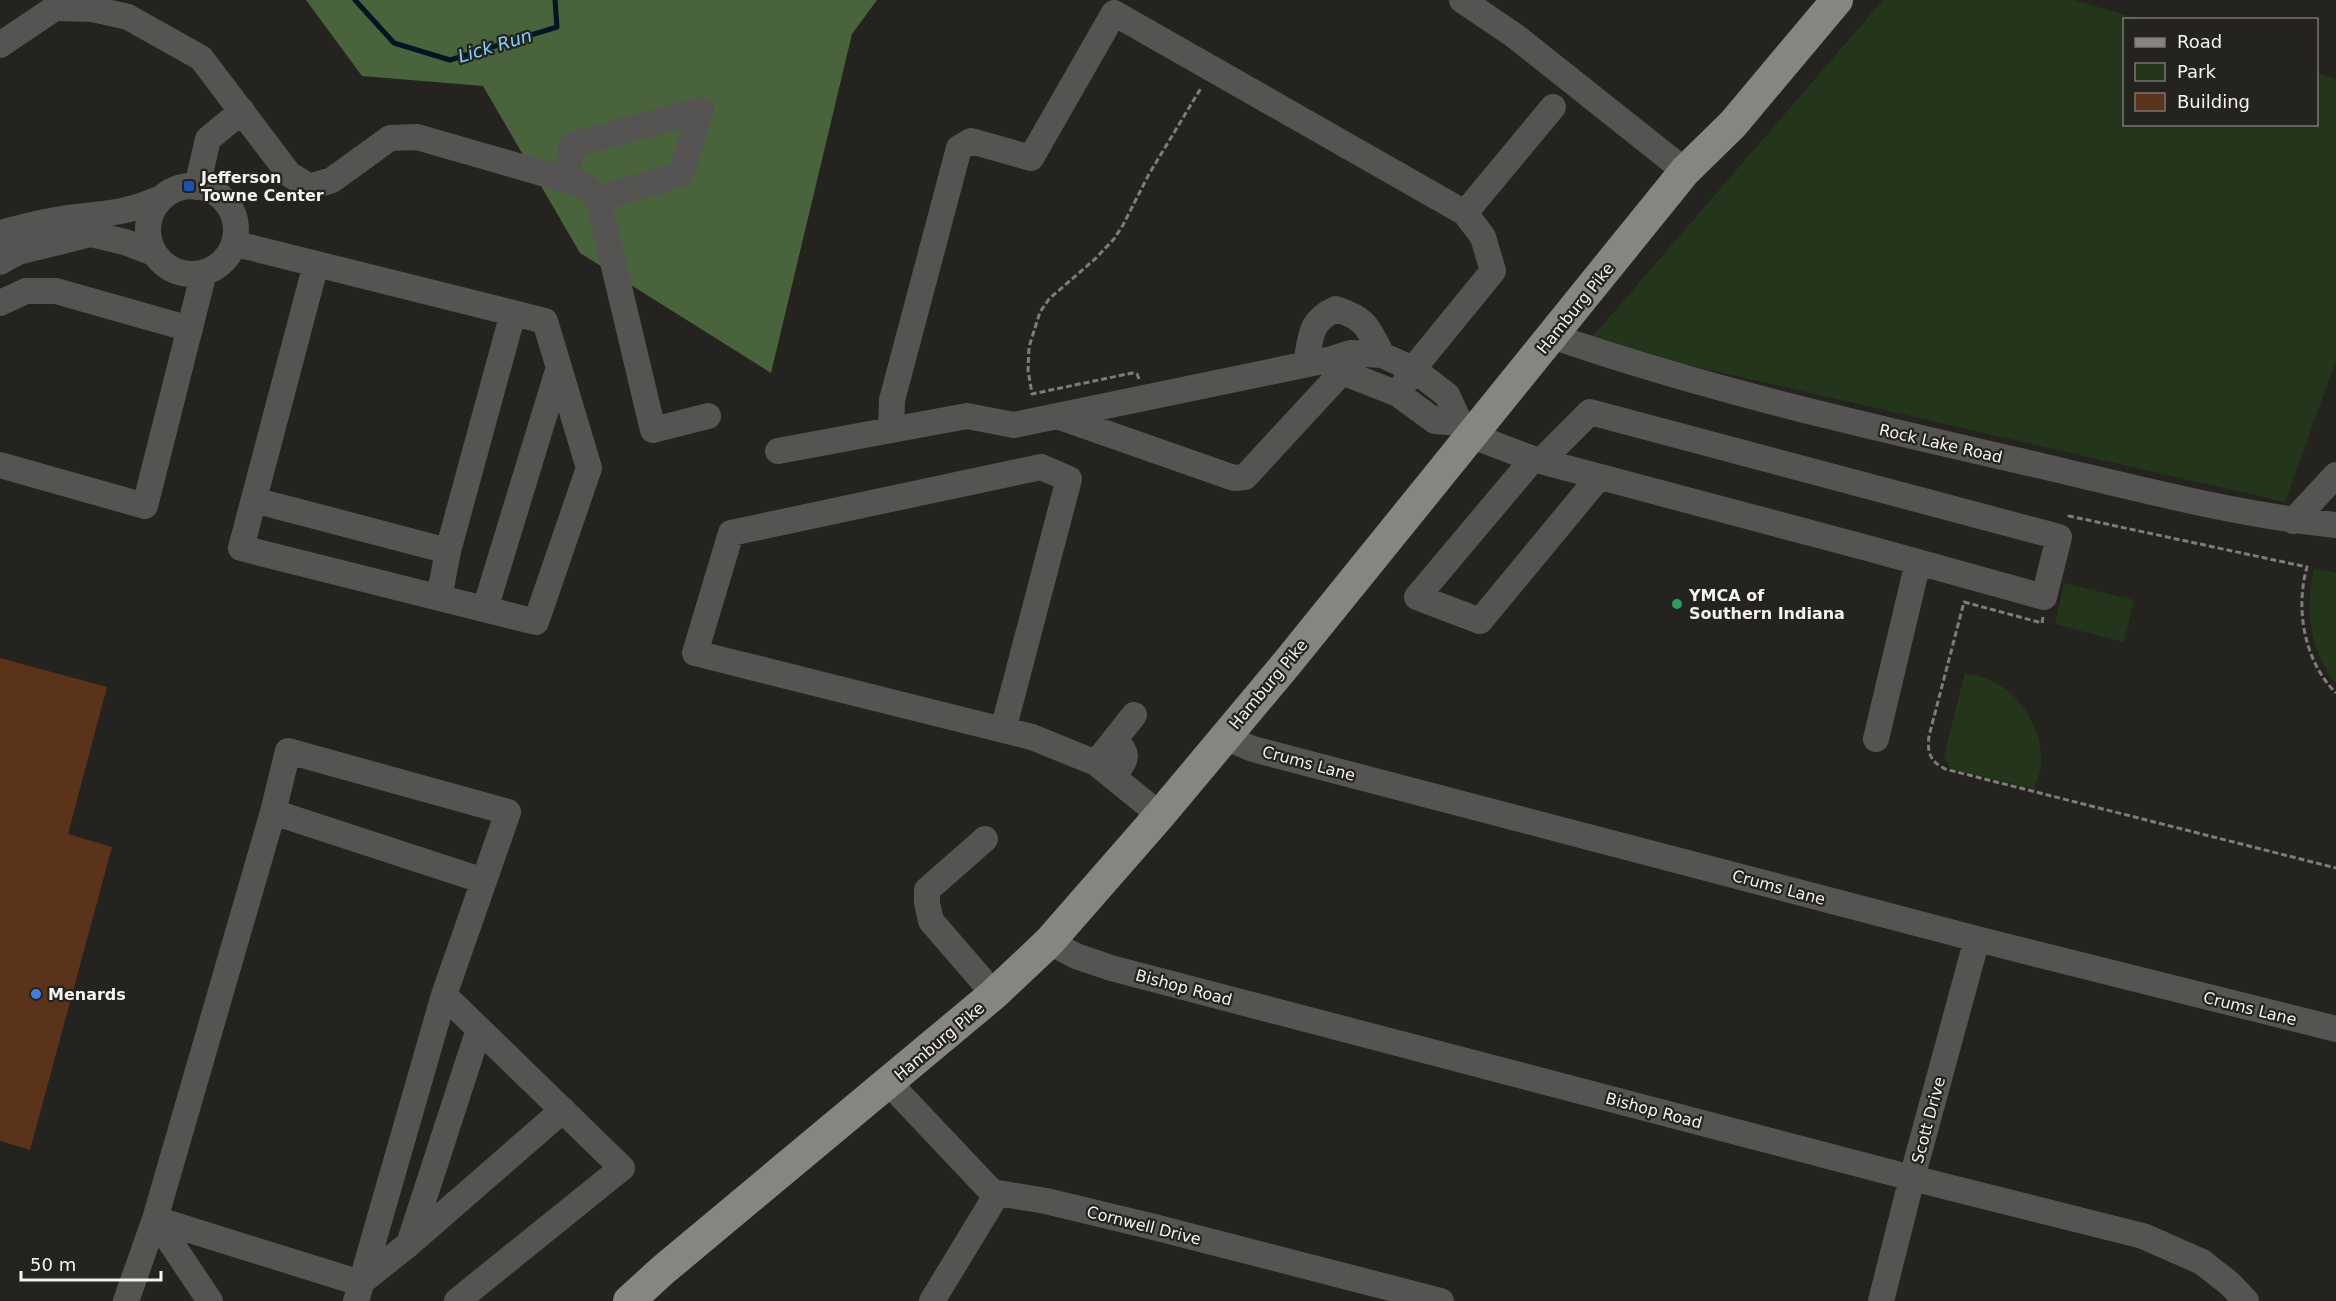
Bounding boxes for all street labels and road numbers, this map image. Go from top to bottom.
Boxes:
street label: Hamburg Pike [1533,259,1618,358]
street label: Rock Lake Road [1877,420,2004,467]
street label: Hamburg Pike [1225,635,1312,733]
street label: Crums Lane [1260,742,1358,785]
street label: Crums Lane [1730,866,1828,909]
street label: Bishop Road [1134,965,1234,1009]
street label: Crums Lane [2201,988,2299,1029]
street label: Hamburg Pike [890,998,988,1085]
street label: Scott Drive [1908,1075,1949,1166]
street label: Bishop Road [1604,1088,1704,1132]
street label: Cornwell Drive [1085,1202,1203,1249]

